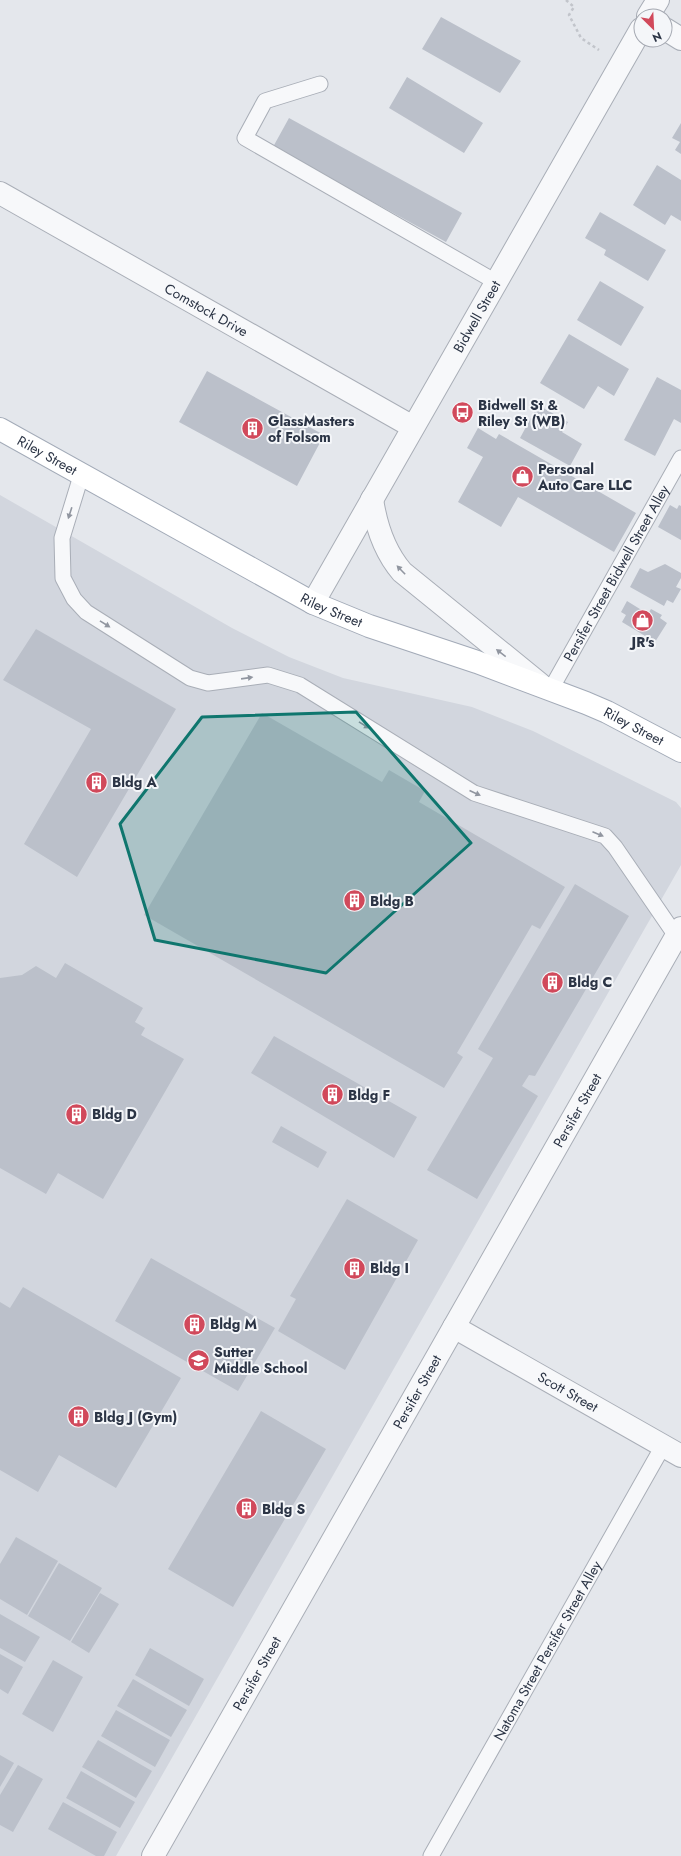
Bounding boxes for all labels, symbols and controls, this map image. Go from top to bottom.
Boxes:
north arrow [633,8,673,48]
text: N [650,28,664,46]
street label: Bidwell Street [448,276,506,356]
street label: Comstock Drive [161,278,252,341]
place label: Bidwell St & Riley St (WB) [478,395,565,431]
bus stop icon: Bidwell St & Riley St (WB) [450,400,476,426]
place label: GlassMasters of Folsom [268,411,355,447]
building icon: GlassMasters of Folsom [239,416,265,442]
street label: Riley Street [14,431,81,480]
place label: Personal Auto Care LLC [537,459,632,495]
shop icon: Personal Auto Care LLC [510,464,536,490]
street label: Persifer Street Bidwell Street Alley [559,480,674,665]
one-way arrow [66,507,72,519]
one-way arrow [396,565,406,575]
street label: Riley Street [297,588,366,632]
shop icon: JR's [630,607,656,633]
one-way arrow [99,621,110,628]
place label: JR's [629,632,655,652]
one-way arrow [496,649,507,657]
one-way arrow [241,675,253,681]
street label: Riley Street [600,702,668,751]
one-way arrow [359,721,369,729]
building icon: Bldg A [84,769,110,795]
place label: Bldg A [112,772,157,792]
one-way arrow [469,789,481,796]
one-way arrow [593,831,605,837]
building icon: Bldg B [341,888,367,914]
place label: Bldg B [370,891,414,911]
building icon: Bldg C [540,969,566,995]
place label: Bldg C [568,972,612,992]
street label: Persifer Street [548,1069,607,1151]
building icon: Bldg F [320,1082,346,1108]
place label: Bldg F [348,1085,390,1105]
building icon: Bldg D [63,1101,89,1127]
place label: Bldg D [92,1104,137,1124]
building icon: Bldg I [341,1255,367,1281]
place label: Bldg I [370,1258,409,1278]
building icon: Bldg M [182,1311,208,1337]
place label: Bldg M [210,1314,257,1334]
place label: Sutter Middle School [214,1342,308,1378]
school or university icon: Sutter Middle School [186,1347,212,1373]
street label: Persifer Street [388,1351,446,1433]
street label: Scott Street [534,1367,602,1417]
building icon: Bldg J (Gym) [66,1404,92,1430]
place label: Bldg J (Gym) [94,1407,177,1427]
building icon: Bldg S [234,1496,260,1522]
place label: Bldg S [262,1499,305,1519]
street label: Natoma Street Persifer Street Alley [488,1556,606,1744]
street label: Persifer Street [228,1632,286,1714]

